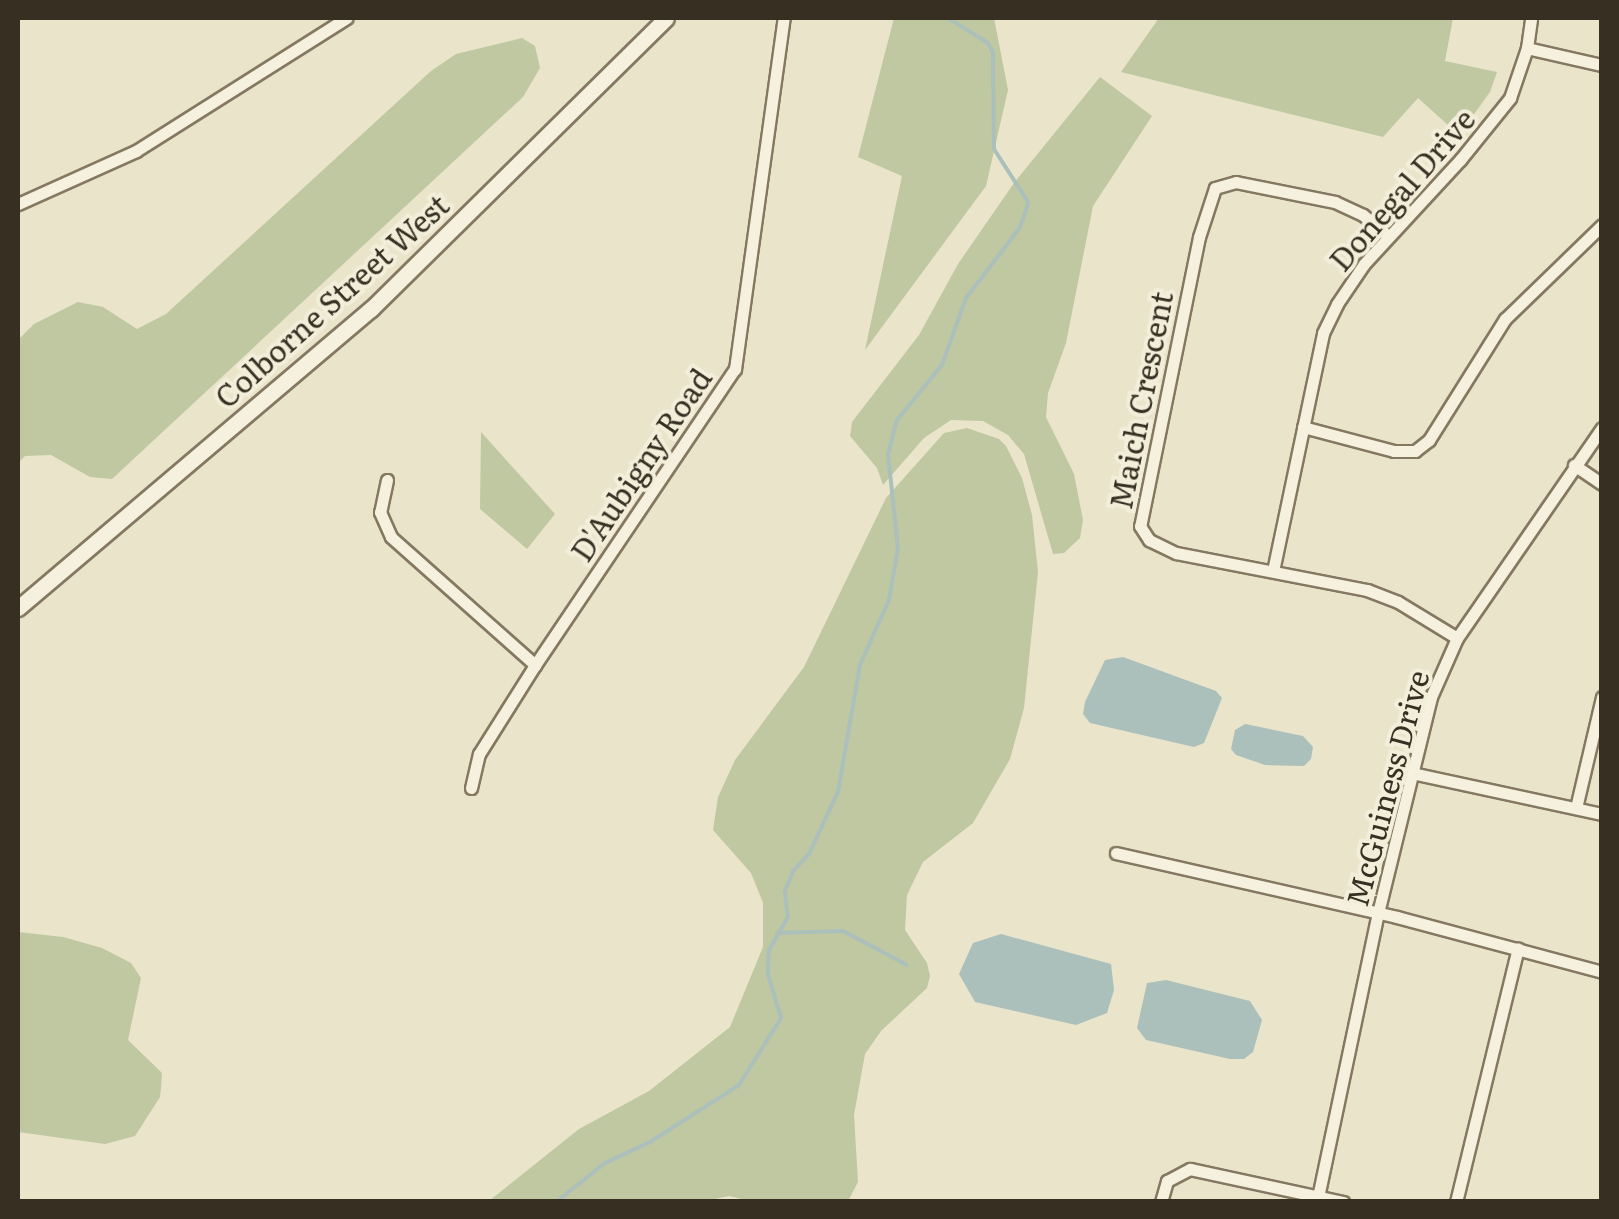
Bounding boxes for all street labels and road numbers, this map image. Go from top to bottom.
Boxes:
street label: Donegal Drive [1321,101,1481,277]
street label: Colborne Street West [207,186,455,414]
street label: Maich Crescent [1101,288,1179,512]
street label: D'Aubigny Road [562,361,718,567]
street label: McGuiness Drive [1337,666,1435,910]

